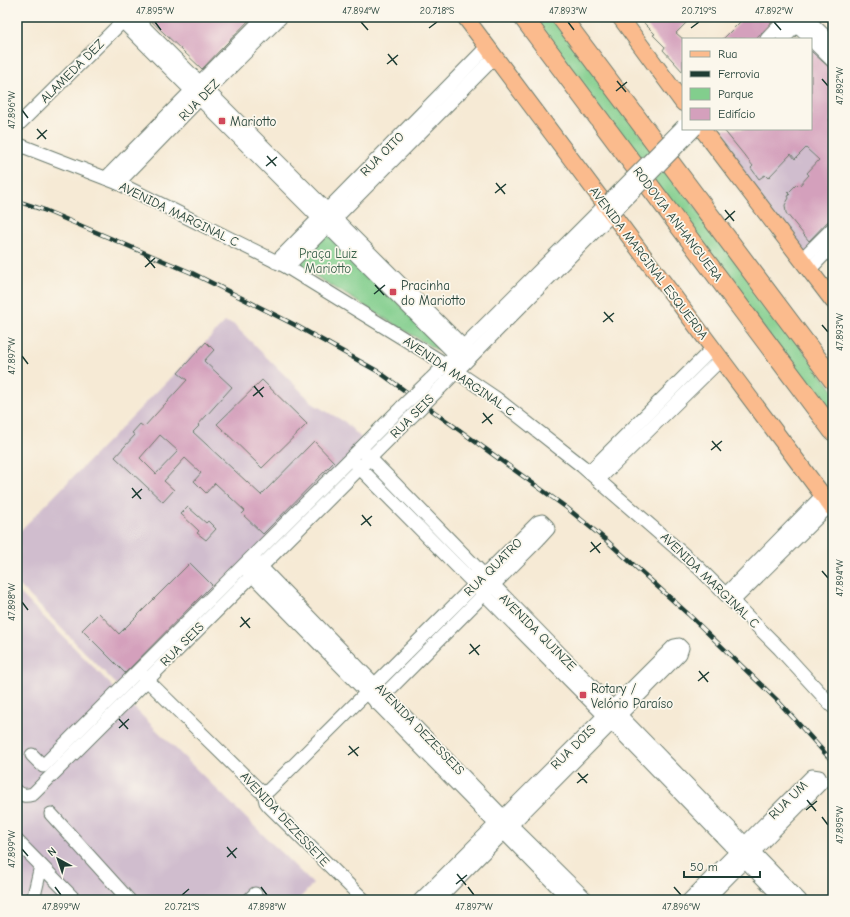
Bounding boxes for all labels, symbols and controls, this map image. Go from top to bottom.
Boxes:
text: 47.895°W [136,5,174,17]
text: 47.894°W [342,5,380,17]
text: 20.718°S [420,5,455,17]
text: 47.893°W [549,5,587,17]
text: 20.719°S [682,5,717,17]
text: 47.892°W [755,5,793,17]
street label: ALAMEDA DEZ [37,36,107,106]
legend [682,38,812,130]
text: Rua [718,47,737,61]
text: Ferrovia [718,67,760,81]
text: 47.892°W [834,67,846,105]
street label: RUA DEZ [176,76,223,124]
text: Parque [718,87,753,101]
text: 47.896°W [6,91,18,129]
text: Edifício [718,107,755,121]
place label: Mariotto [230,114,277,129]
marker: Mariotto [217,116,227,126]
street label: RUA OITO [357,129,407,179]
street label: RODOVIA ANHANGUERA [630,164,726,285]
street label: AVENIDA MARGINAL C [117,179,241,249]
street label: AVENIDA MARGINAL ESQUERDA [587,184,712,343]
park label: Praça Luiz Mariotto [299,246,357,276]
place label: Pracinha do Mariotto [401,278,466,308]
marker: Pracinha do Mariotto [388,287,398,297]
text: 47.893°W [834,313,846,351]
street label: AVENIDA MARGINAL C [400,333,518,419]
text: 47.897°W [6,337,18,375]
street label: RUA SEIS [387,391,437,441]
street label: AVENIDA MARGINAL C [658,529,762,631]
street label: RUA QUATRO [461,535,525,599]
text: 47.894°W [834,559,846,597]
text: 47.898°W [6,583,18,621]
street label: AVENIDA QUINZE [496,590,580,674]
street label: RUA SEIS [157,619,207,669]
street label: AVENIDA DEZESSEIS [372,680,468,778]
place label: Rotary / Velório Paraíso [591,681,673,711]
marker: Rotary / Velório Paraíso [578,690,588,700]
street label: RUA DOIS [548,722,598,772]
street label: AVENIDA DEZESSETE [237,769,333,869]
street label: RUA UM [766,778,810,822]
text: 47.895°W [834,806,846,844]
text: 47.899°W [6,830,18,868]
north arrow [38,839,78,879]
text: N [45,844,59,859]
scale bar [684,853,760,879]
text: 50 m [690,860,718,874]
text: 47.899°W [42,901,80,913]
text: 20.721°S [165,901,200,913]
text: 47.898°W [248,901,286,913]
text: 47.897°W [455,901,493,913]
text: 47.896°W [662,901,700,913]

